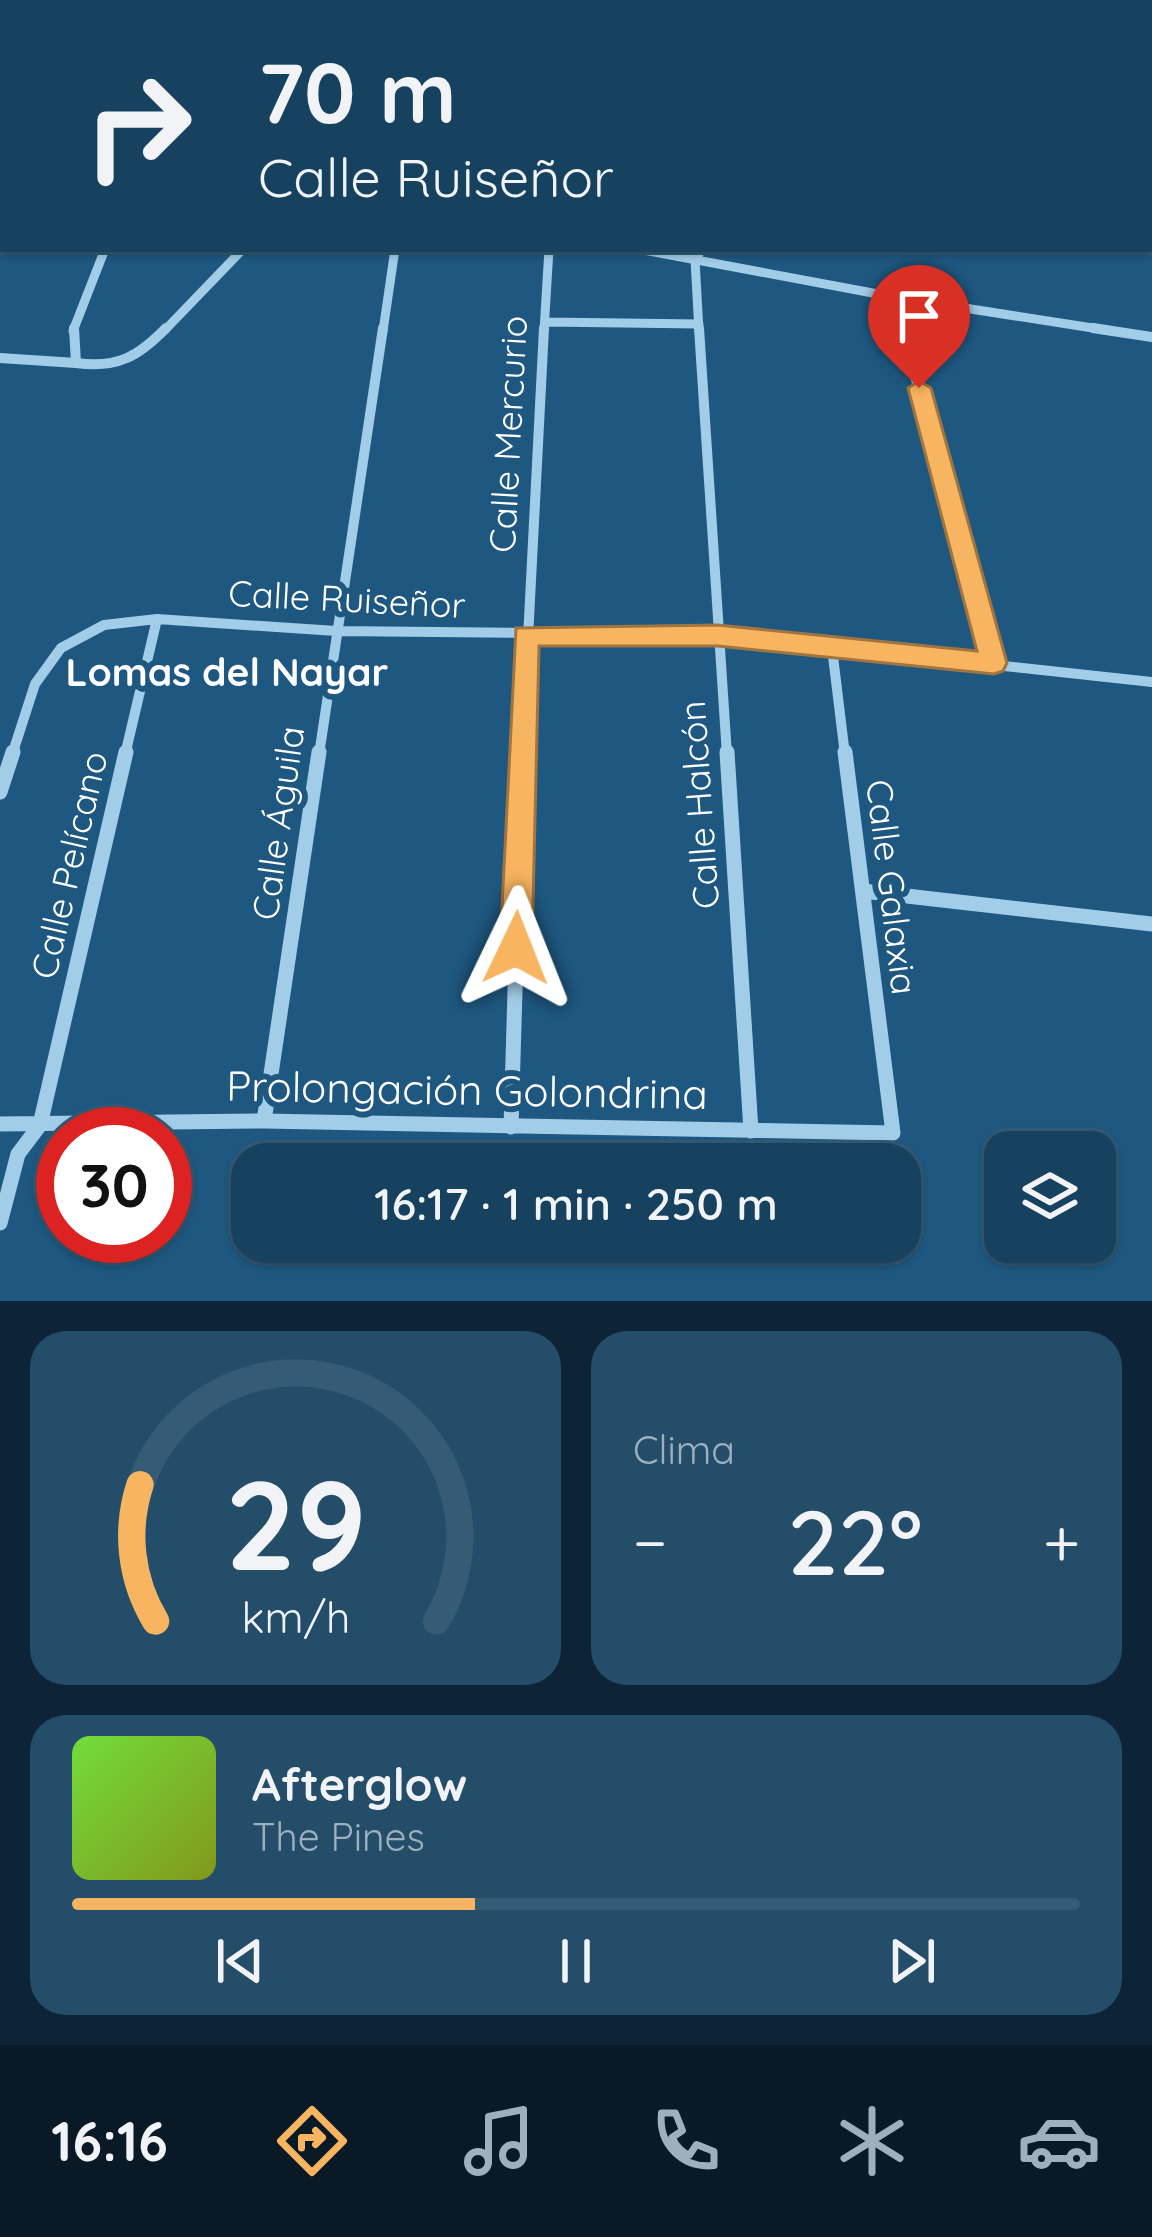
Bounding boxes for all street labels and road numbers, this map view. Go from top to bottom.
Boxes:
street label: Calle Mercurio [479,314,536,554]
street label: Calle Ruiseñor [227,570,467,627]
street label: Calle Halcón [669,699,728,911]
street label: Calle Águila [242,723,313,923]
street label: Calle Pelícano [20,747,117,983]
street label: Calle Galaxia [857,777,928,997]
street label: Prolongación Golondrina [226,1059,708,1120]

